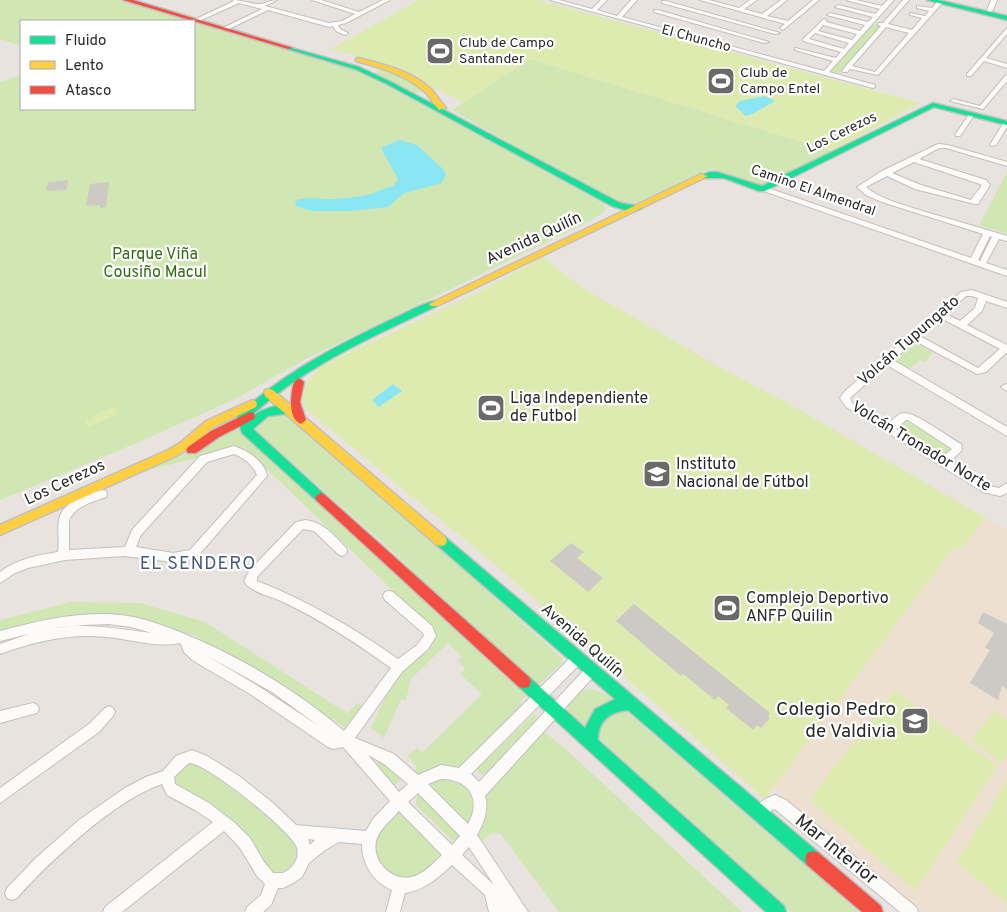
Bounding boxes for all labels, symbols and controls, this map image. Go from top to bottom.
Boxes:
legend [20,20,195,110]
street label: El Chuncho [659,22,733,56]
text: Fluido [65,32,106,51]
place label: Club de Campo Santander [459,35,554,68]
sports icon: Club de Campo Santander [425,36,455,66]
text: Lento [65,57,104,76]
place label: Club de Campo Entel [740,65,820,98]
sports icon: Club de Campo Entel [706,66,736,96]
text: Atasco [65,82,111,101]
street label: Los Cerezos [804,109,880,157]
street label: Camino El Almendral [748,162,878,220]
street label: Avenida Quilín [483,208,585,270]
park label: Parque Viña Cousiño Macul [103,245,207,283]
street label: Volcán Tupungato [854,291,964,391]
place label: Liga Independiente de Futbol [510,389,648,427]
sports icon: Liga Independiente de Futbol [476,393,506,423]
street label: Volcán Tronador Norte [847,397,995,497]
place label: Instituto Nacional de Fútbol [676,455,809,493]
street label: Los Cerezos [22,456,108,510]
school or university icon: Instituto Nacional de Fútbol [642,459,672,489]
district label: EL SENDERO [140,553,256,576]
place label: Complejo Deportivo ANFP Quilin [746,589,889,627]
sports icon: Complejo Deportivo ANFP Quilin [712,593,742,623]
street label: Avenida Quilín [536,600,628,682]
place label: Colegio Pedro de Valdivia [776,698,896,744]
school or university icon: Colegio Pedro de Valdivia [900,706,930,736]
street label: Mar Interior [790,809,883,891]

